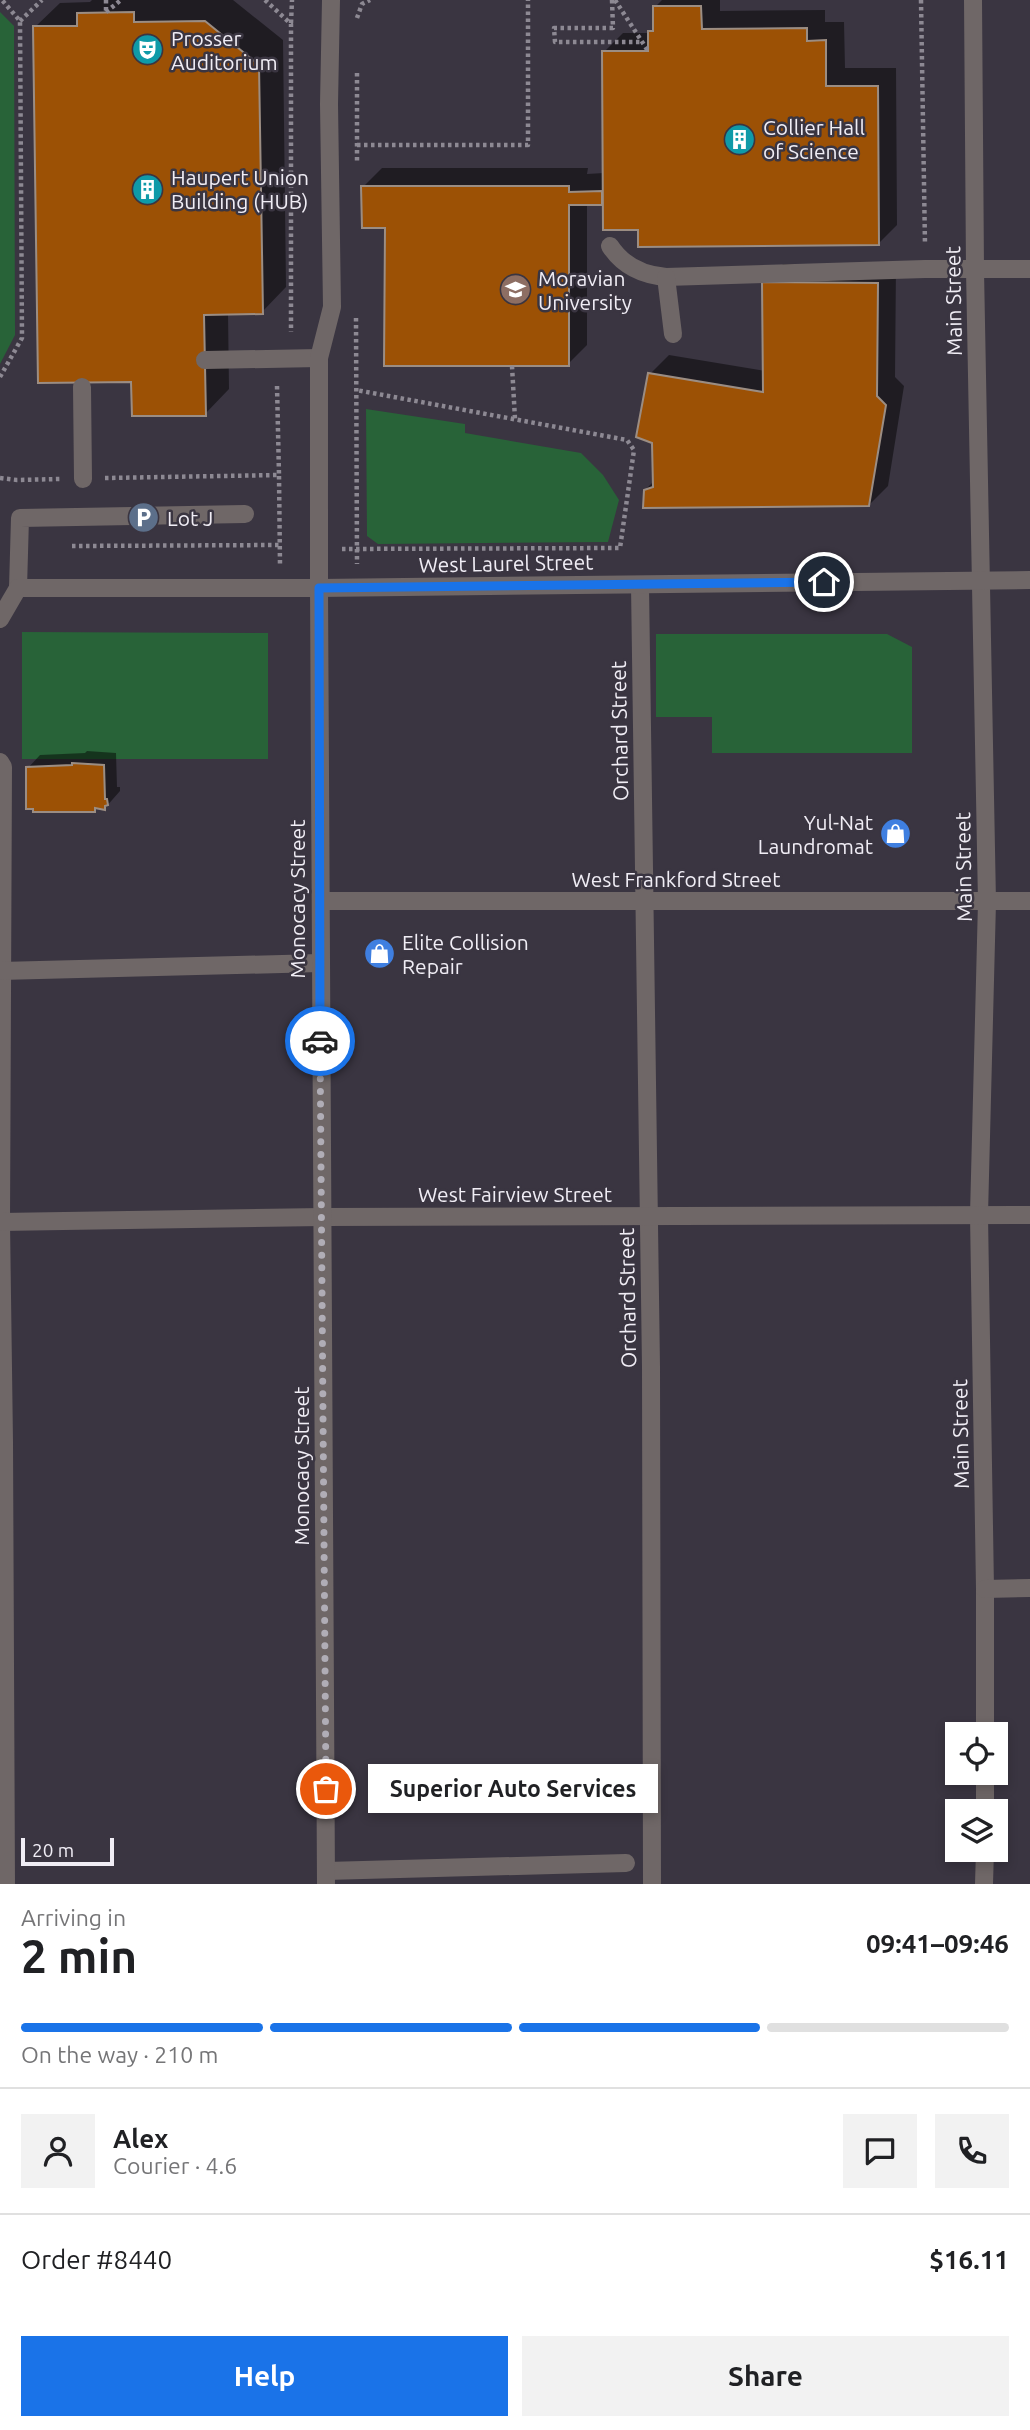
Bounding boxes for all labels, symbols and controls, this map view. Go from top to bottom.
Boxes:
place label: Prosser Auditorium [171,26,278,74]
theatre icon: Prosser Auditorium [131,33,165,67]
place label: Collier Hall of Science [763,115,865,163]
building icon: Collier Hall of Science [723,122,757,156]
place label: Haupert Union Building (HUB) [171,165,309,213]
building icon: Haupert Union Building (HUB) [131,172,165,206]
street label: Main Street [940,246,966,356]
place label: Moravian University [538,266,632,314]
school or university icon: Moravian University [498,273,532,307]
parking icon: Lot J [127,501,161,535]
place label: Lot J [167,506,213,530]
street label: West Laurel Street [418,549,594,577]
pin [794,552,854,612]
icon: home [805,563,843,601]
street label: Orchard Street [606,661,632,801]
place label: Yul-Nat Laundromat [758,810,873,858]
street label: Main Street [950,812,976,922]
shop icon: Yul-Nat Laundromat [879,817,913,851]
street label: Monocacy Street [285,820,309,978]
street label: West Frankford Street [572,867,780,891]
place label: Elite Collision Repair [402,930,529,978]
shop icon: Elite Collision Repair [362,937,396,971]
courier [285,1006,355,1076]
icon: car [301,1022,339,1060]
street label: West Fairview Street [418,1182,612,1206]
street label: Orchard Street [614,1228,640,1368]
street label: Main Street [947,1379,973,1489]
street label: Monocacy Street [289,1387,313,1545]
map controls [945,1722,1008,1862]
button: locate [945,1722,1008,1785]
pin [296,1759,356,1819]
callout: Superior Auto Services [368,1764,658,1814]
icon: bag [307,1770,345,1808]
text: Superior Auto Services [390,1776,636,1801]
button: layers [945,1799,1008,1862]
scale bar [21,1835,114,1867]
text: 20 m [32,1839,74,1861]
text: Arriving in [21,1905,126,1930]
text: 09:41–09:46 [866,1929,1009,1958]
text: 2 min [21,1930,137,1982]
text: On the way · 210 m [21,2042,218,2067]
button: person [21,2114,95,2188]
button: chat [843,2114,917,2188]
button: phone [935,2114,1009,2188]
text: Alex [113,2124,168,2153]
text: Courier · 4.6 [113,2153,237,2178]
text: Order #8440 [21,2245,172,2274]
text: $16.11 [929,2245,1009,2274]
button: Help [21,2336,508,2416]
button: Share [522,2336,1009,2416]

